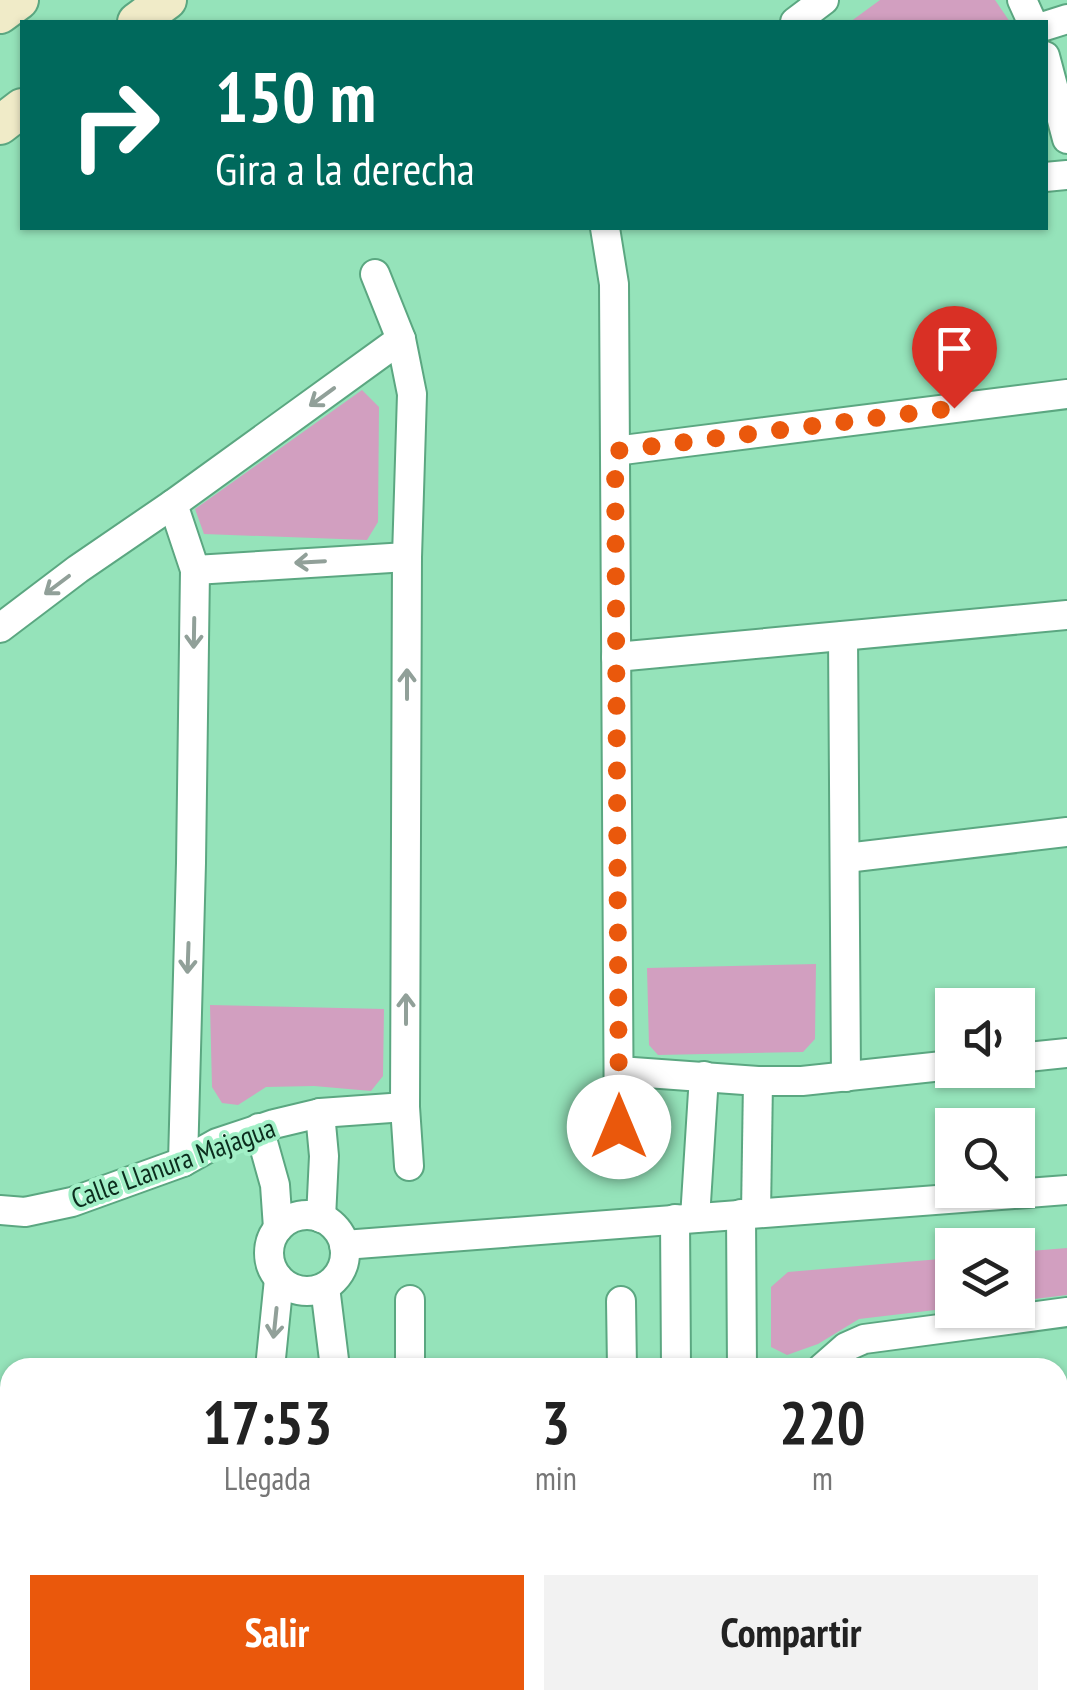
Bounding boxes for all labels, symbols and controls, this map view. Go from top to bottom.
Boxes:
text: 150 m [215,51,376,141]
icon: right [50,60,180,190]
text: Gira a la derecha [215,139,475,197]
pin [912,306,997,409]
icon: arrive [927,321,982,376]
one-way arrow [309,386,336,407]
one-way arrow [294,553,327,572]
one-way arrow [44,574,71,595]
one-way arrow [185,617,204,649]
one-way arrow [398,669,416,702]
one-way arrow [179,941,198,973]
map controls [935,988,1035,1328]
button: sound [935,988,1035,1088]
one-way arrow [396,994,416,1026]
position arrow [567,1075,671,1179]
street label: Calle Llanura Majagua [66,1108,280,1217]
button: search [935,1108,1035,1208]
button: layers [935,1228,1035,1328]
one-way arrow [265,1307,284,1339]
text: 17:53 [203,1383,332,1461]
text: 3 [542,1383,570,1461]
text: 220 [779,1383,865,1461]
text: Llegada [224,1457,311,1499]
text: min [535,1457,577,1499]
text: m [812,1457,833,1499]
button: Salir [30,1575,524,1690]
button: Compartir [544,1575,1038,1690]

